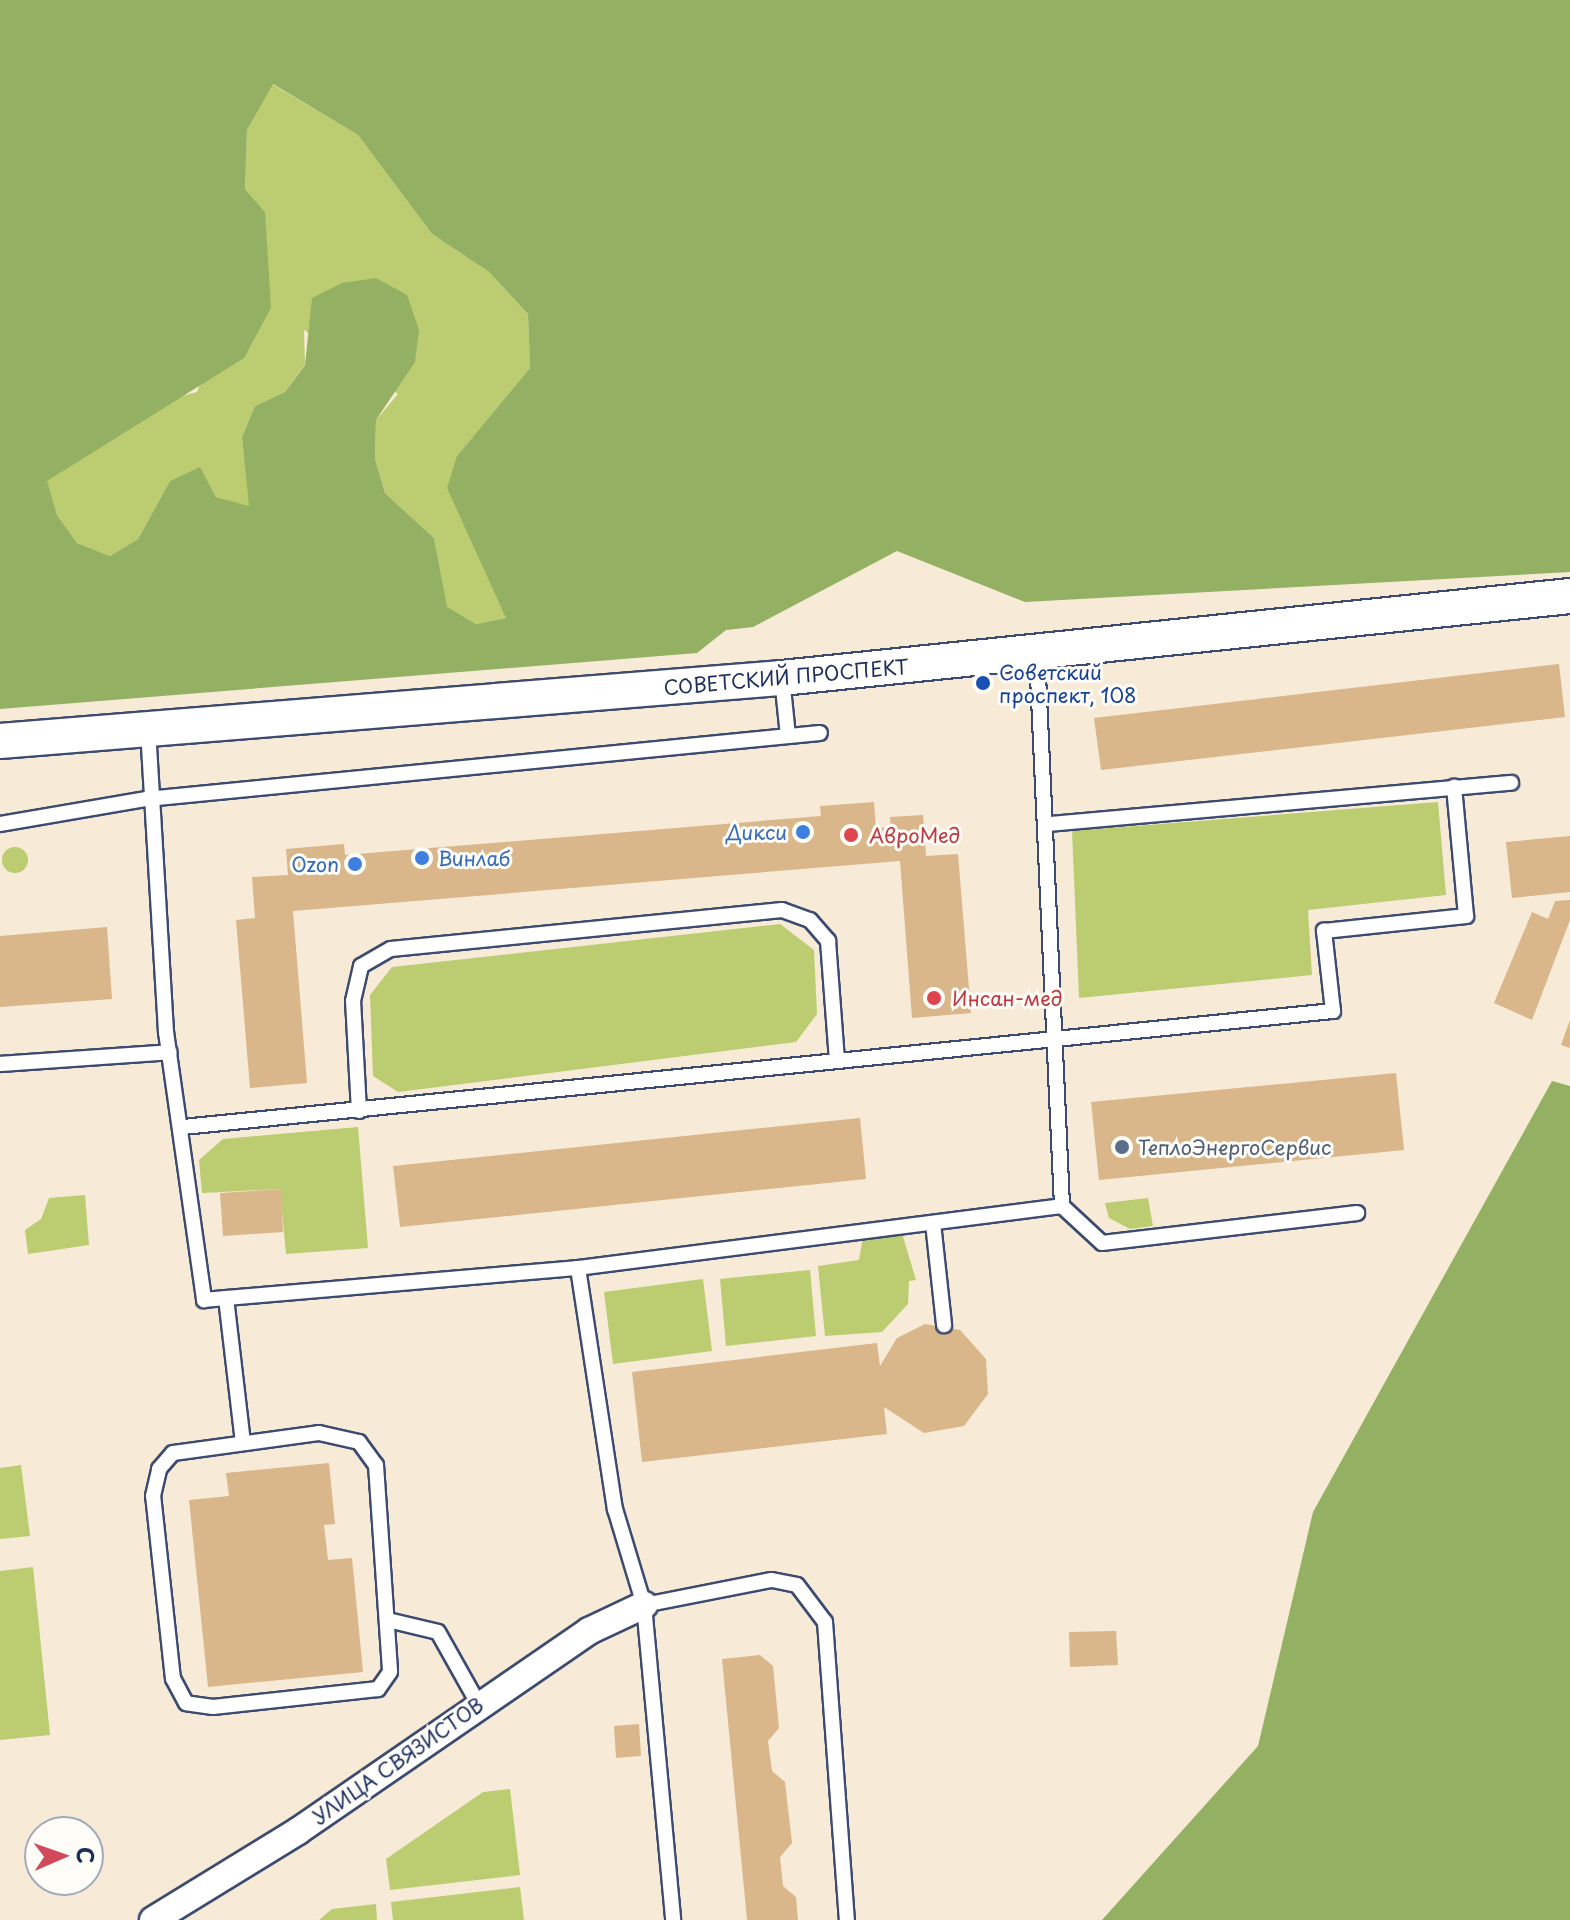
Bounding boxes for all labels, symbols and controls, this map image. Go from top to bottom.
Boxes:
street label: СОВЕТСКИЙ ПРОСПЕКТ [662,654,910,700]
place label: Советский проспект, 108 [999,660,1137,707]
marker: Советский проспект, 108 [974,674,992,692]
place label: Дикси [726,820,787,844]
marker: Дикси [794,823,812,841]
place label: АвроМед [869,823,960,847]
marker: АвроМед [840,824,862,846]
place label: Винлаб [438,846,510,870]
marker: Винлаб [413,849,431,867]
place label: Ozon [291,852,339,876]
marker: Ozon [346,855,364,873]
place label: Инсан-мед [952,986,1063,1010]
marker: Инсан-мед [923,987,945,1009]
place label: ТеплоЭнергоСервис [1138,1135,1332,1159]
marker: ТеплоЭнергоСервис [1113,1138,1131,1156]
street label: УЛИЦА СВЯЗИСТОВ [307,1692,489,1830]
north arrow [24,1816,104,1896]
text: С [70,1846,103,1864]

